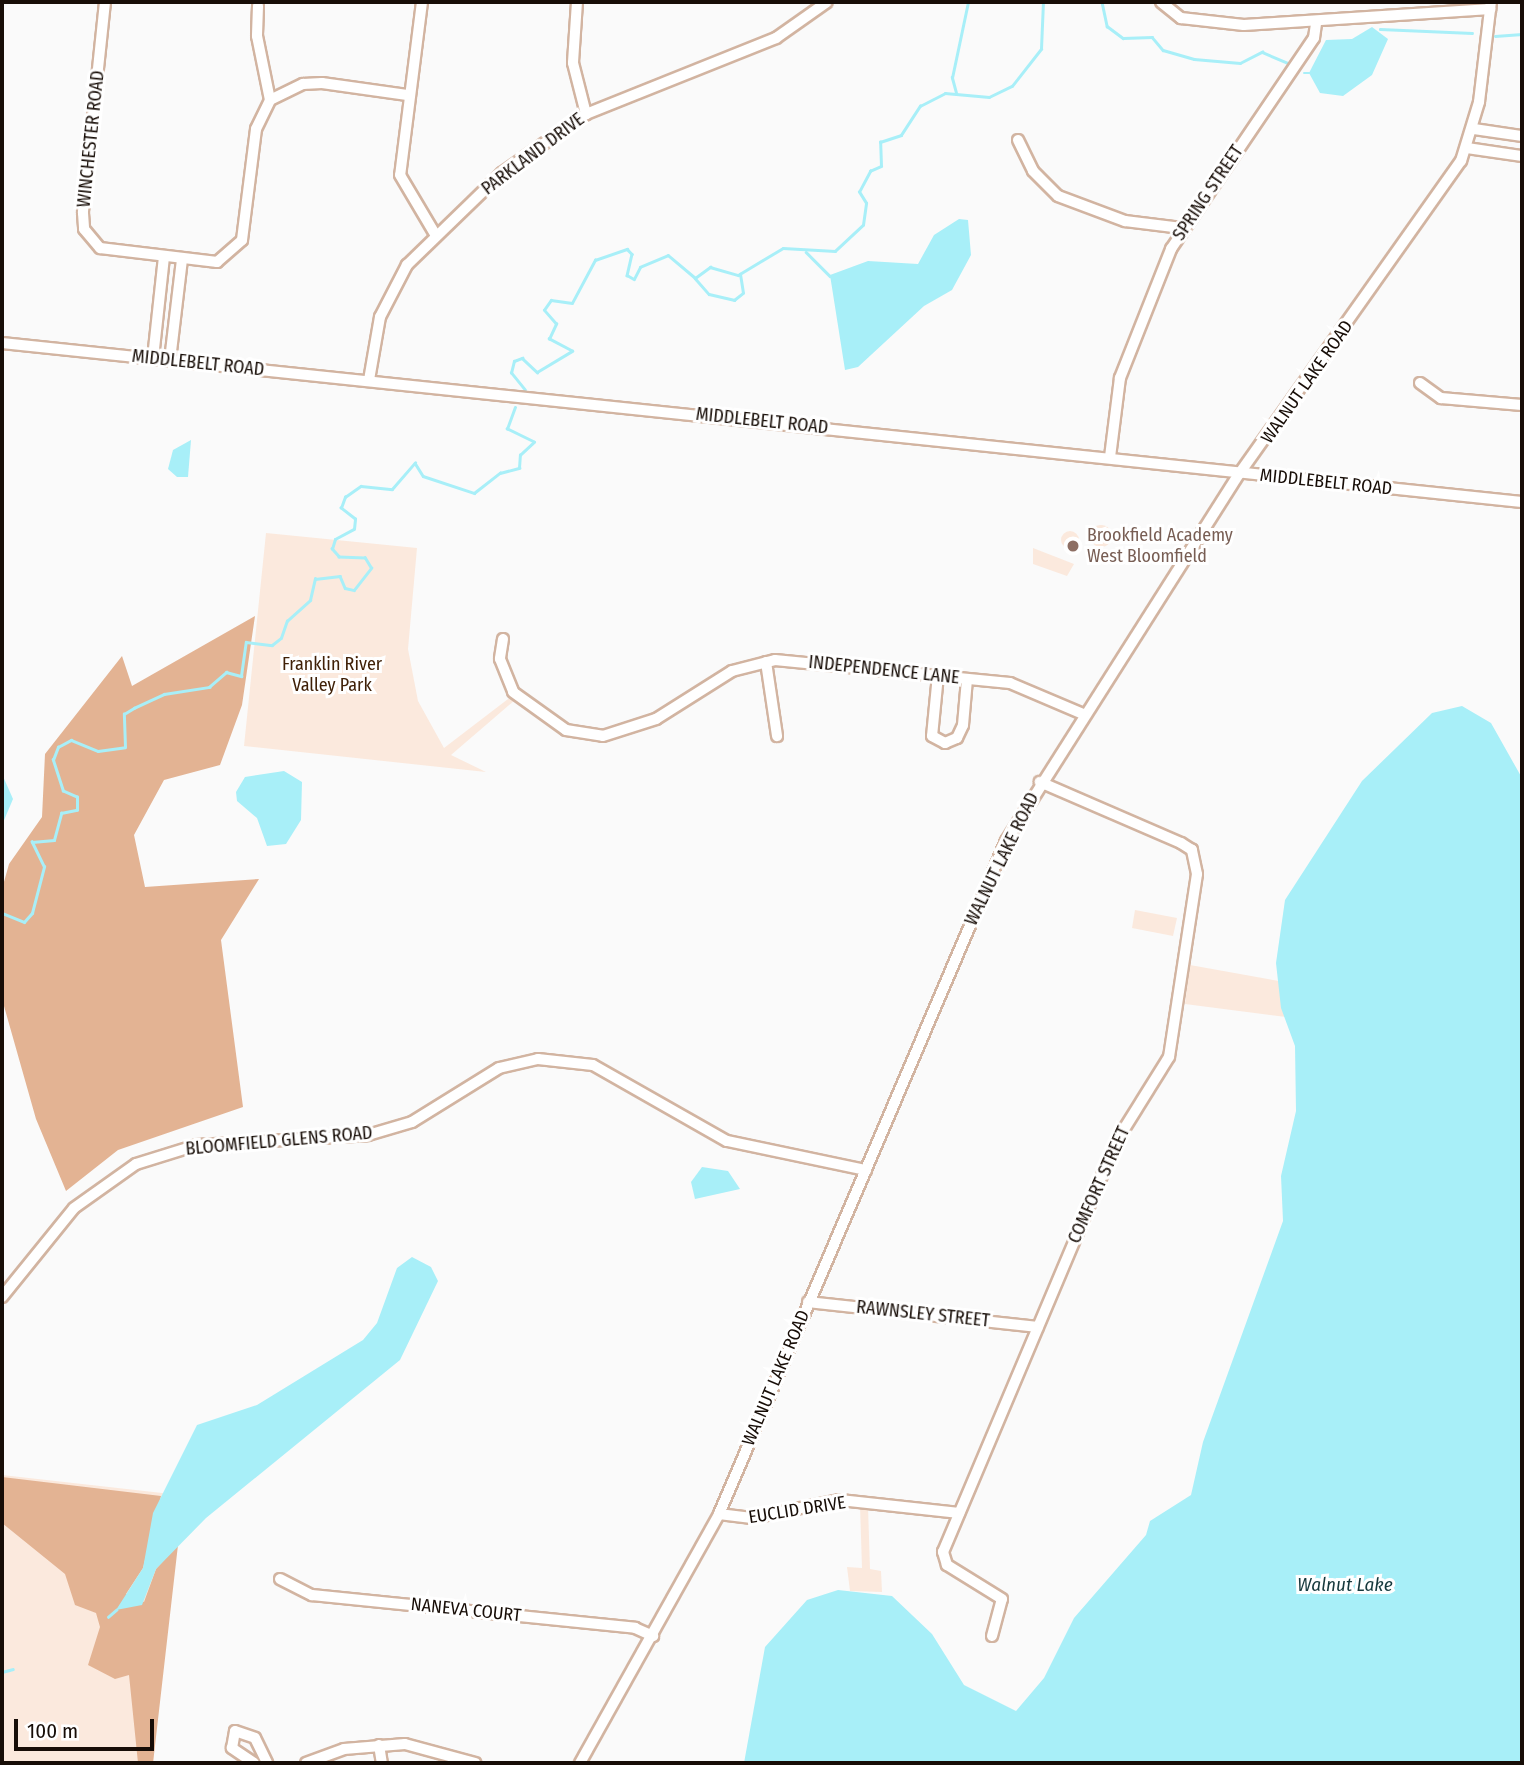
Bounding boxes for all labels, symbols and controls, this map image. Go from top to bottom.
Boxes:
street label: WINCHESTER ROAD [73,70,109,208]
street label: PARKLAND DRIVE [477,108,589,200]
street label: SPRING STREET [1168,141,1248,245]
street label: WALNUT LAKE ROAD [1256,316,1358,448]
street label: MIDDLEBELT ROAD [131,345,265,381]
street label: MIDDLEBELT ROAD [695,403,829,439]
street label: MIDDLEBELT ROAD [1259,464,1393,500]
place label: Brookfield Academy West Bloomfield [1087,525,1233,568]
marker: Brookfield Academy West Bloomfield [1065,538,1081,554]
street label: INDEPENDENCE LANE [807,651,961,689]
park label: Franklin River Valley Park [282,654,382,696]
street label: WALNUT LAKE ROAD [960,789,1044,929]
street label: BLOOMFIELD GLENS ROAD [185,1122,373,1160]
street label: COMFORT STREET [1064,1123,1134,1247]
street label: RAWNSLEY STREET [855,1296,991,1332]
street label: WALNUT LAKE ROAD [738,1307,814,1449]
street label: EUCLID DRIVE [747,1492,847,1528]
water label: Walnut Lake [1297,1574,1393,1596]
street label: NANEVA COURT [410,1593,522,1627]
scale bar [18,1706,158,1750]
text: 100 m [27,1718,78,1744]

